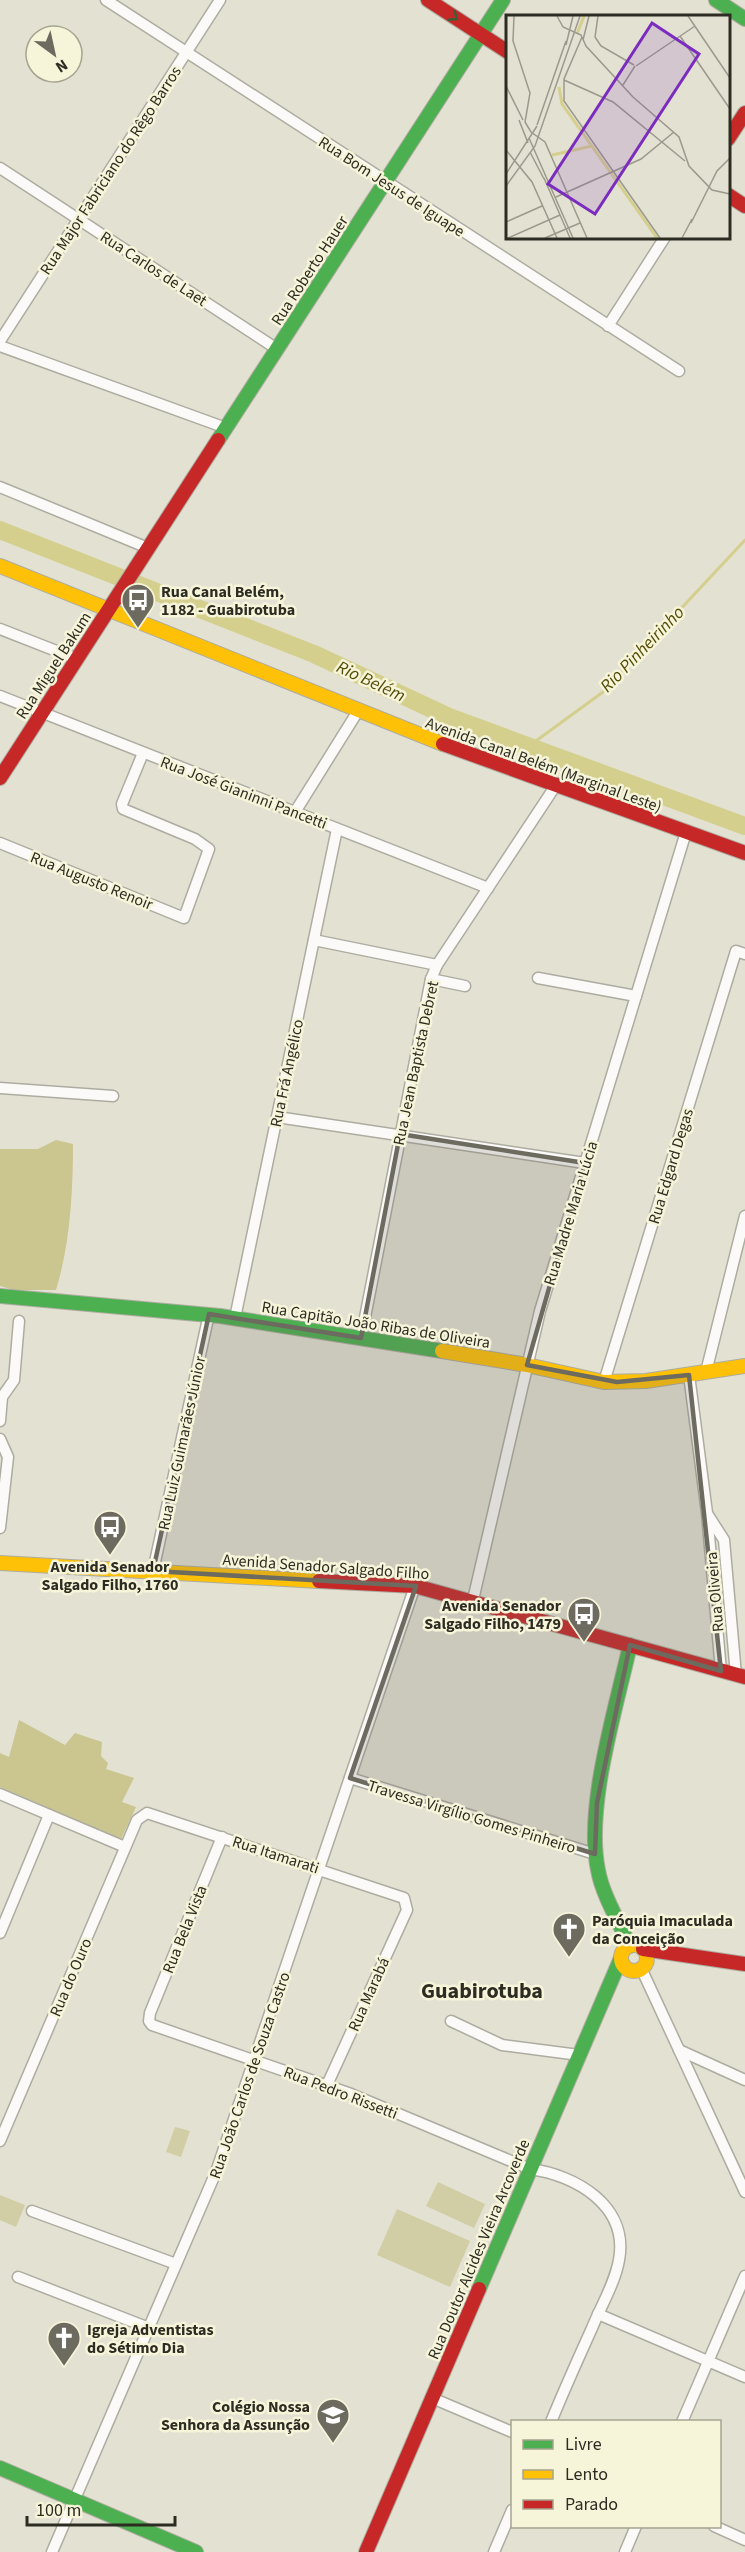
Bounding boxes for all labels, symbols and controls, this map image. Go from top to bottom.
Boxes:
one-way arrow [448,10,459,21]
inset map [506,15,730,238]
north arrow [24,24,84,84]
text: N [51,54,72,78]
street label: Rua Major Fabriciano do Rêgo Barros [35,62,187,279]
street label: Rua Bom Jesus de Iguape [314,131,469,243]
street label: Rua Roberto Hauer [266,211,354,330]
street label: Rua Carlos de Laet [96,226,212,312]
place label: Rua Canal Belém, 1182 - Guabirotuba [161,581,295,621]
bus stop icon: Rua Canal Belém, 1182 - Guabirotuba [120,582,156,629]
water label: Rio Pinheirinho [595,601,690,698]
street label: Rua Miguel Bakum [11,608,97,723]
water label: Rio Belém [332,655,409,708]
street label: Avenida Canal Belém (Marginal Leste) [423,712,665,818]
street label: Rua José Gianinni Pancetti [157,751,330,835]
street label: Rua Augusto Renoir [27,846,157,916]
street label: Rua Jean Baptista Debret [388,978,444,1148]
street label: Rua Frá Angélico [265,1017,309,1129]
street label: Rua Edgard Degas [643,1106,699,1227]
street label: Rua Madre Maria Lúcia [538,1138,603,1288]
street label: Rua Capitão João Ribas de Oliveira [260,1296,492,1354]
street label: Rua Luiz Guimarães Júnior [153,1354,211,1532]
bus stop icon: Avenida Senador Salgado Filho, 1760 [92,1509,128,1556]
street label: Avenida Senador Salgado Filho [222,1549,430,1585]
street label: Rua Oliveira [701,1551,729,1633]
place label: Avenida Senador Salgado Filho, 1760 [42,1556,178,1596]
place label: Avenida Senador Salgado Filho, 1479 [424,1595,562,1635]
bus stop icon: Avenida Senador Salgado Filho, 1479 [566,1596,602,1643]
street label: Travessa Virgílio Gomes Pinheiro [365,1775,578,1859]
street label: Rua Itamarati [229,1831,322,1879]
street label: Rua Bela Vista [157,1882,213,1977]
place label: Paróquia Imaculada da Conceição [592,1910,733,1950]
church icon: Paróquia Imaculada da Conceição [551,1911,587,1958]
street label: Rua do Ouro [45,1935,97,2020]
street label: Rua Marabá [343,1954,395,2035]
street label: Rua João Carlos de Souza Castro [204,1969,296,2182]
district label: Guabirotuba [421,1975,543,2007]
street label: Rua Pedro Rissetti [280,2061,401,2125]
street label: Rua Doutor Alcides Vieira Arcoverde [422,2136,535,2363]
place label: Igreja Adventistas do Sétimo Dia [87,2319,214,2359]
church icon: Igreja Adventistas do Sétimo Dia [46,2320,82,2367]
place label: Colégio Nossa Senhora da Assunção [161,2396,310,2436]
school or university icon: Colégio Nossa Senhora da Assunção [315,2397,351,2444]
legend [511,2420,721,2528]
text: Livre [565,2432,602,2457]
text: Lento [565,2462,608,2487]
scale bar [27,2489,176,2527]
text: Parado [565,2492,618,2517]
text: 100 m [36,2498,81,2523]

